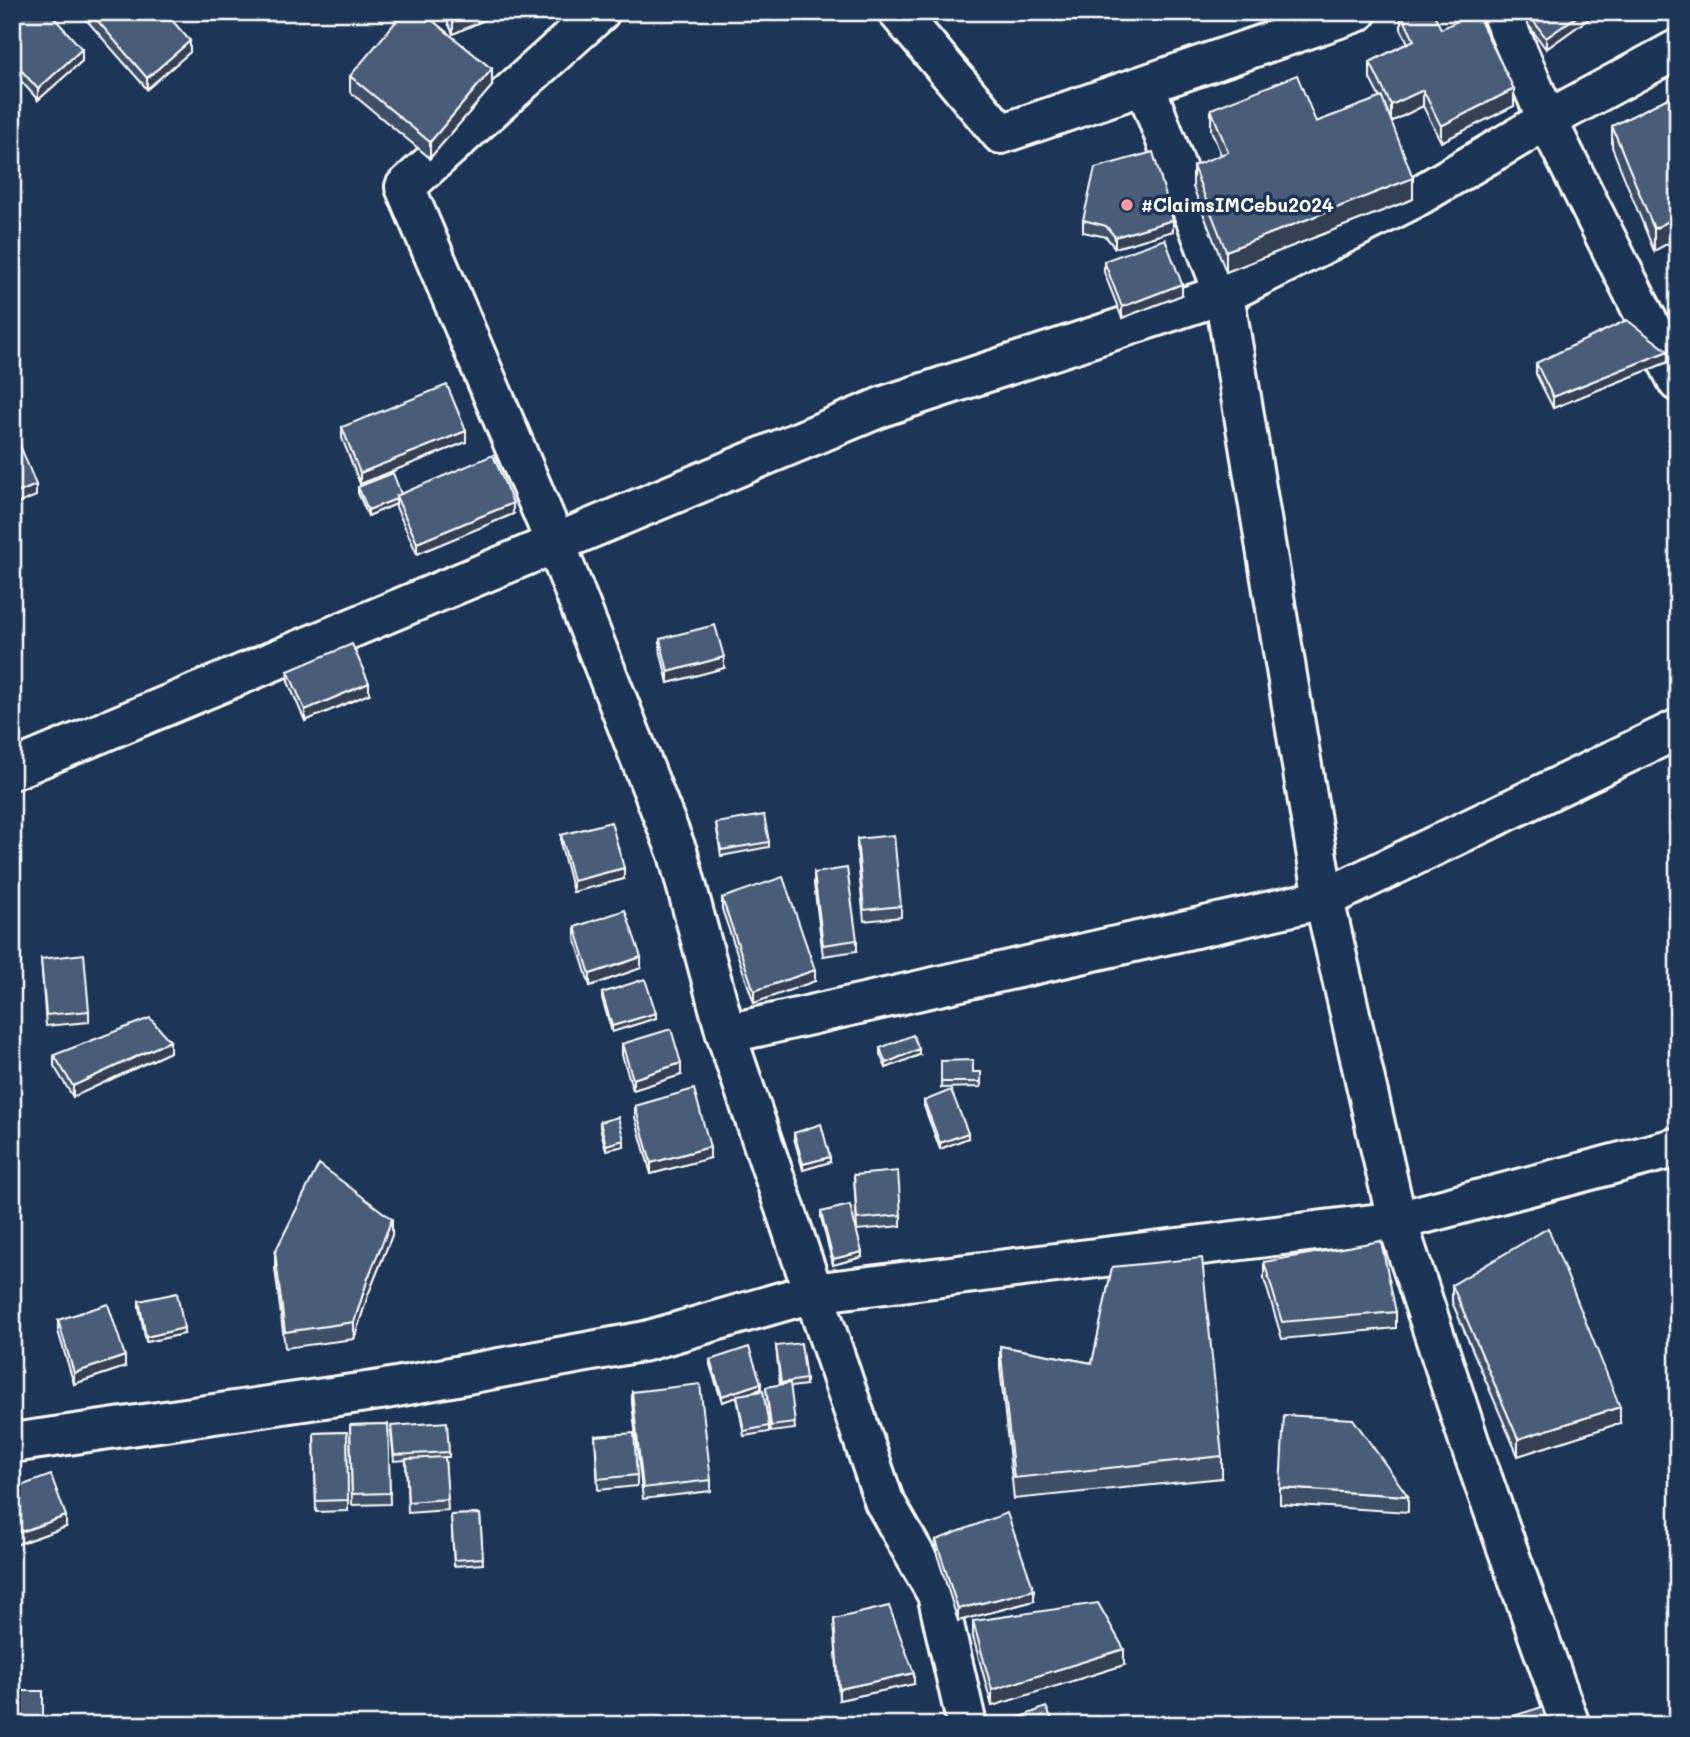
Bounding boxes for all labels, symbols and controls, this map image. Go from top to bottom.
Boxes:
place label: #ClaimsIMCebu2024 [1141,192,1334,217]
marker: #ClaimsIMCebu2024 [1119,197,1135,213]

